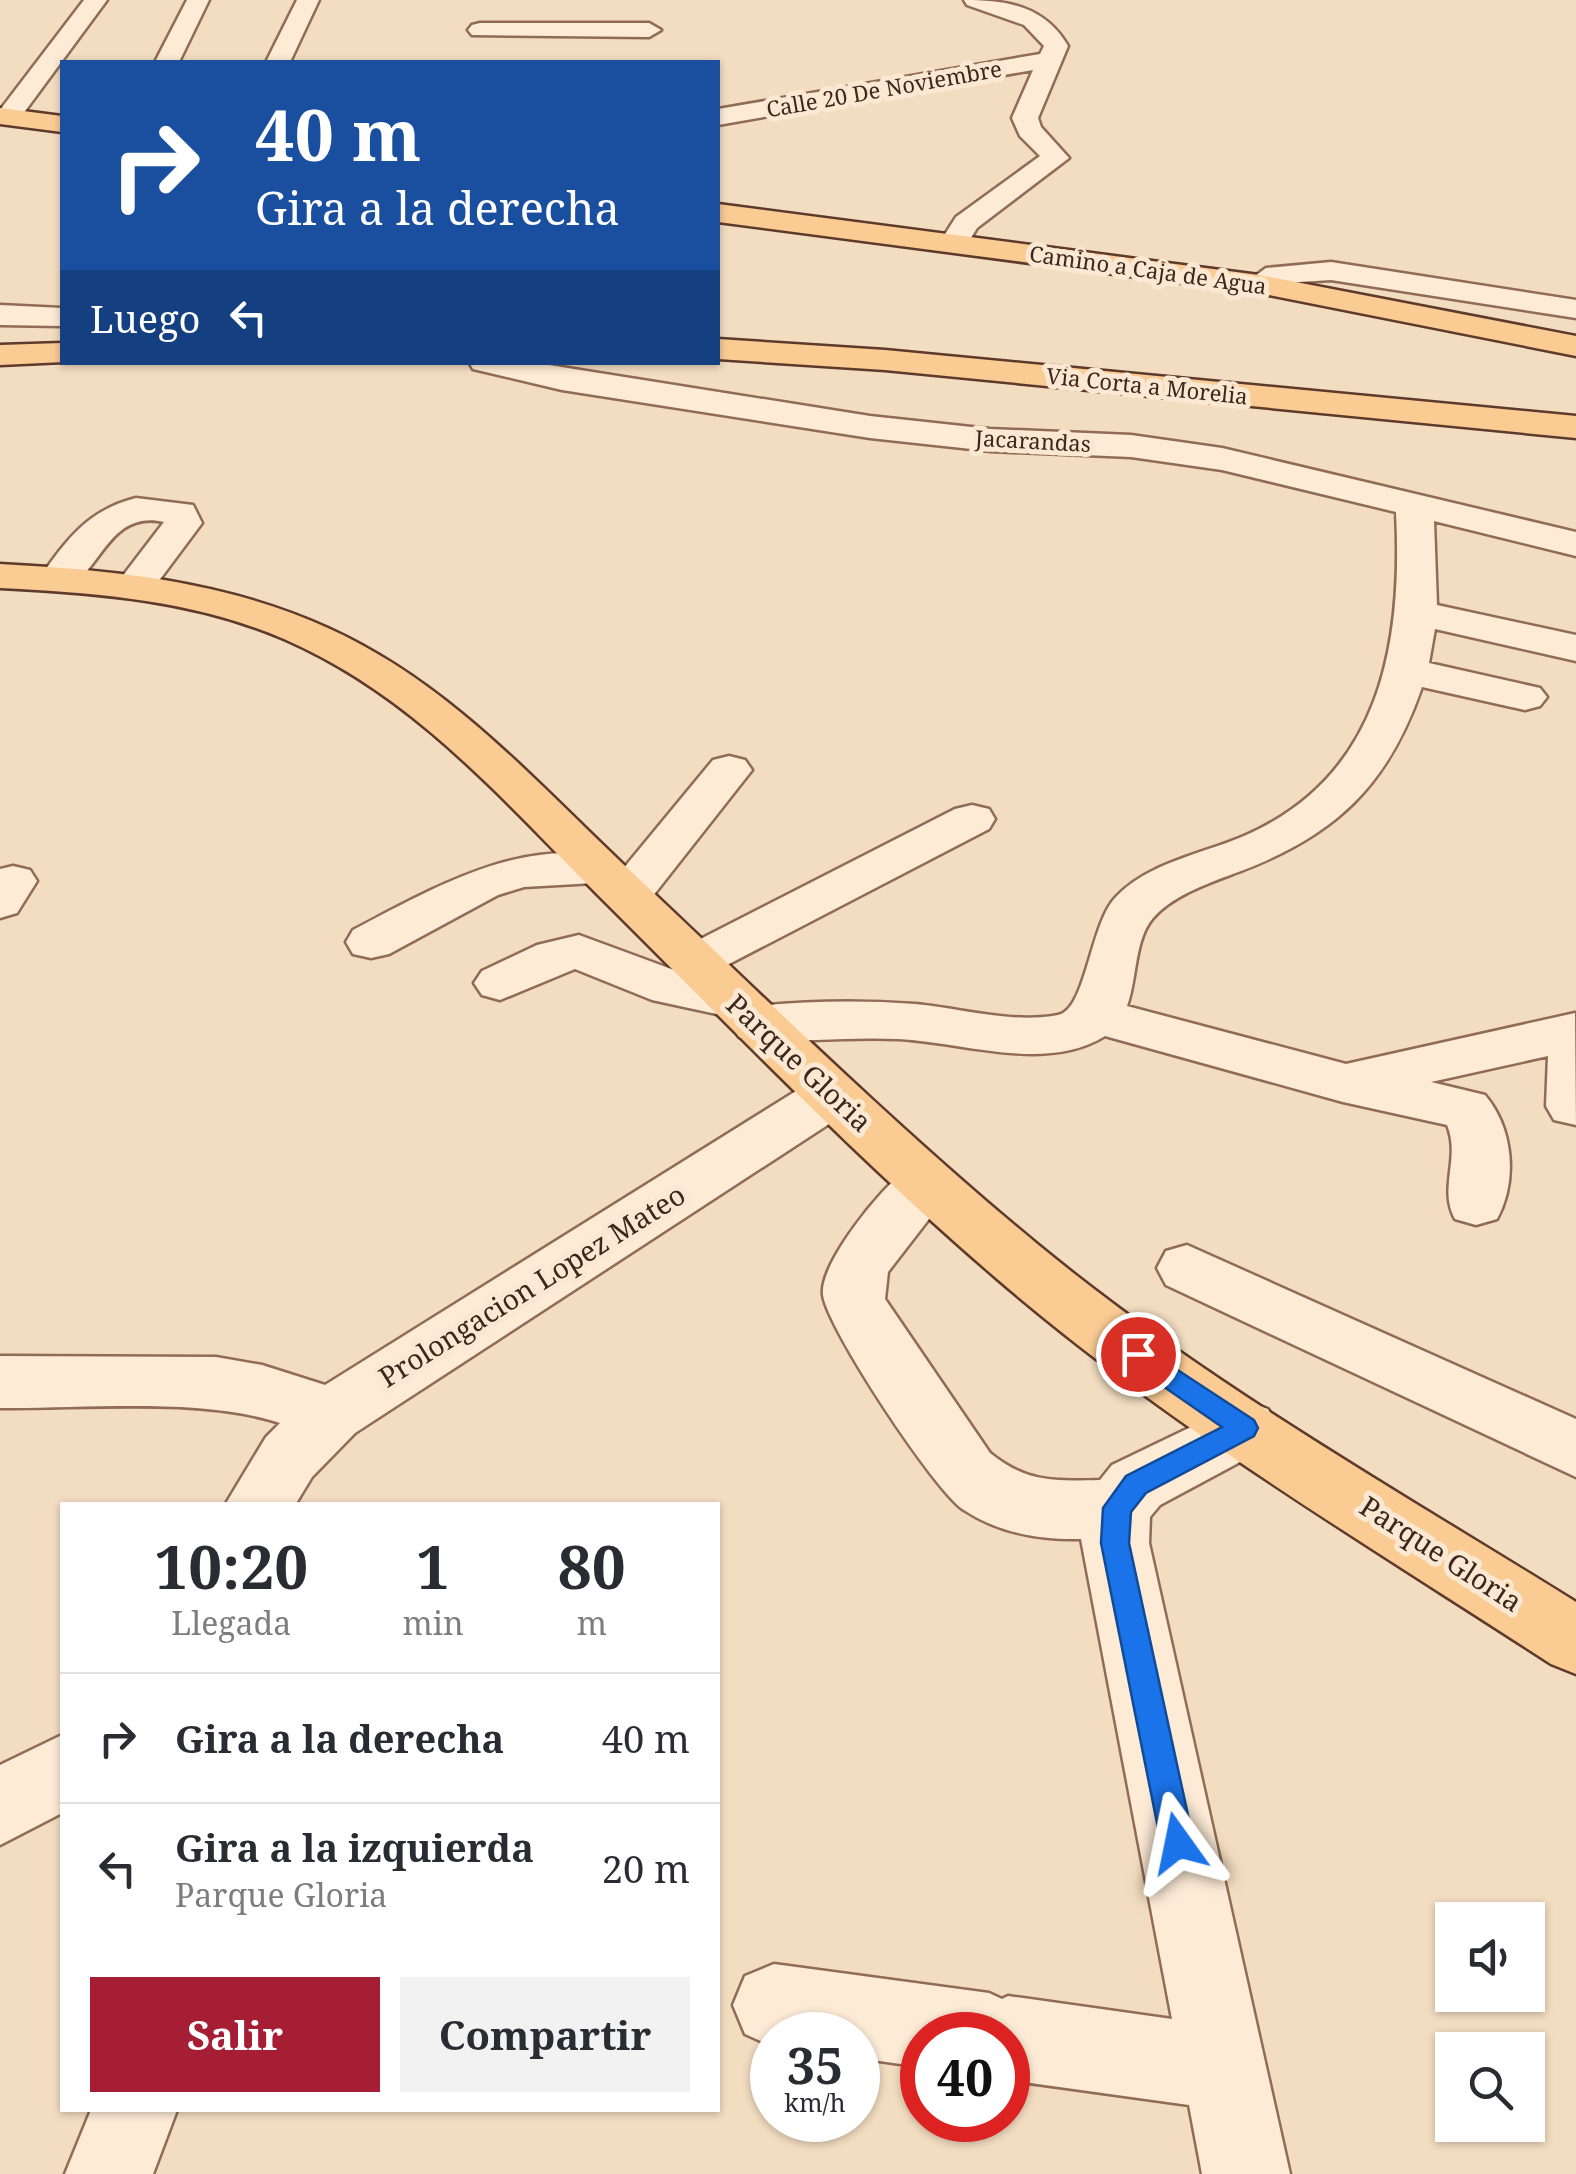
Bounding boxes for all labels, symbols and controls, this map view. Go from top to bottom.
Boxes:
street label: Calle 20 De Noviembre [764,53,1004,123]
text: 40 m [255,86,421,182]
icon: right [90,100,220,230]
text: Gira a la derecha [255,177,620,238]
street label: Camino a Caja de Agua [1028,238,1269,301]
icon: left [221,290,276,345]
text: Luego [90,292,201,344]
street label: Via Corta a Morelia [1045,360,1249,410]
street label: Jacarandas [973,422,1092,458]
street label: Parque Gloria [719,985,881,1140]
street label: Prolongacion Lopez Mateo [371,1175,692,1395]
pin [1096,1312,1181,1397]
icon: arrive [1111,1327,1166,1382]
street label: Parque Gloria [1353,1487,1530,1620]
text: 10:20 [154,1525,308,1607]
text: 1 [416,1525,450,1607]
text: 80 [558,1525,626,1607]
text: Llegada [171,1601,291,1644]
text: min [402,1601,464,1644]
text: m [577,1601,607,1644]
icon: right [90,1711,145,1766]
text: Gira a la derecha [175,1712,504,1764]
text: 40 m [602,1712,690,1764]
position arrow [1126,1791,1230,1895]
text: Gira a la izquierda [175,1821,534,1873]
icon: left [90,1841,145,1896]
text: 20 m [602,1842,690,1894]
text: Parque Gloria [175,1873,387,1916]
map controls [1435,1902,1545,2142]
button: sound [1435,1902,1545,2012]
button: Salir [90,1977,380,2092]
button: Compartir [400,1977,690,2092]
speed limit sign: 40 [900,2012,1030,2142]
text: 35 [787,2031,843,2099]
button: search [1435,2032,1545,2142]
text: km/h [784,2085,846,2119]

